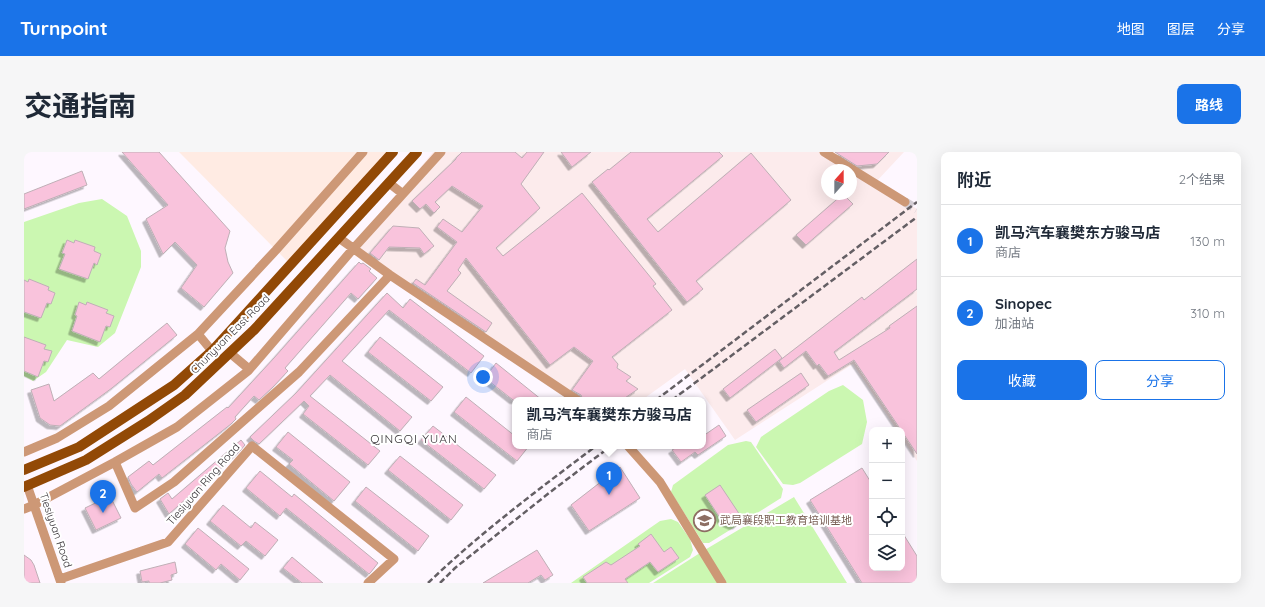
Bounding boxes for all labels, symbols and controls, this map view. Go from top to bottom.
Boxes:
text: Turnpoint [20,16,108,40]
text: 地图 [1117,20,1145,38]
text: 图层 [1167,20,1195,38]
text: 分享 [1217,20,1245,38]
button: 路线 [1177,84,1241,124]
text: 交通指南 [24,88,136,123]
north arrow [821,164,857,200]
text: 附近 [957,169,991,190]
text: 2个结果 [1179,171,1225,187]
text: 凯马汽车襄樊东方骏马店 [995,223,1160,242]
text: 1 [967,233,973,249]
text: 130 m [1190,233,1225,249]
text: 商店 [995,244,1021,260]
street label: Chunyuan East Road [187,291,273,377]
text: Sinopec [995,294,1052,313]
text: 2 [966,305,974,321]
text: 310 m [1190,305,1225,321]
text: 加油站 [995,315,1034,331]
button: 收藏 [957,360,1087,400]
button: 分享 [1095,360,1225,400]
your location [473,367,493,387]
popup [512,397,706,449]
text: 凯马汽车襄樊东方骏马店 [526,405,692,424]
text: 商店 [526,426,553,442]
map controls [869,427,905,571]
button: + [869,427,905,463]
district label: QINGQI YUAN [370,431,458,446]
street label: Tiesiyuan Ring Road [163,440,243,528]
pin: 1 [596,462,622,495]
button: − [869,463,905,499]
pin: 2 [90,480,116,513]
street label: Tiesiyuan Road [37,491,75,569]
button: locate [869,499,905,535]
school or university icon: 武局襄段职工教育培训基地 [692,507,718,533]
place label: 武局襄段职工教育培训基地 [720,513,852,527]
button: layers [869,535,905,571]

